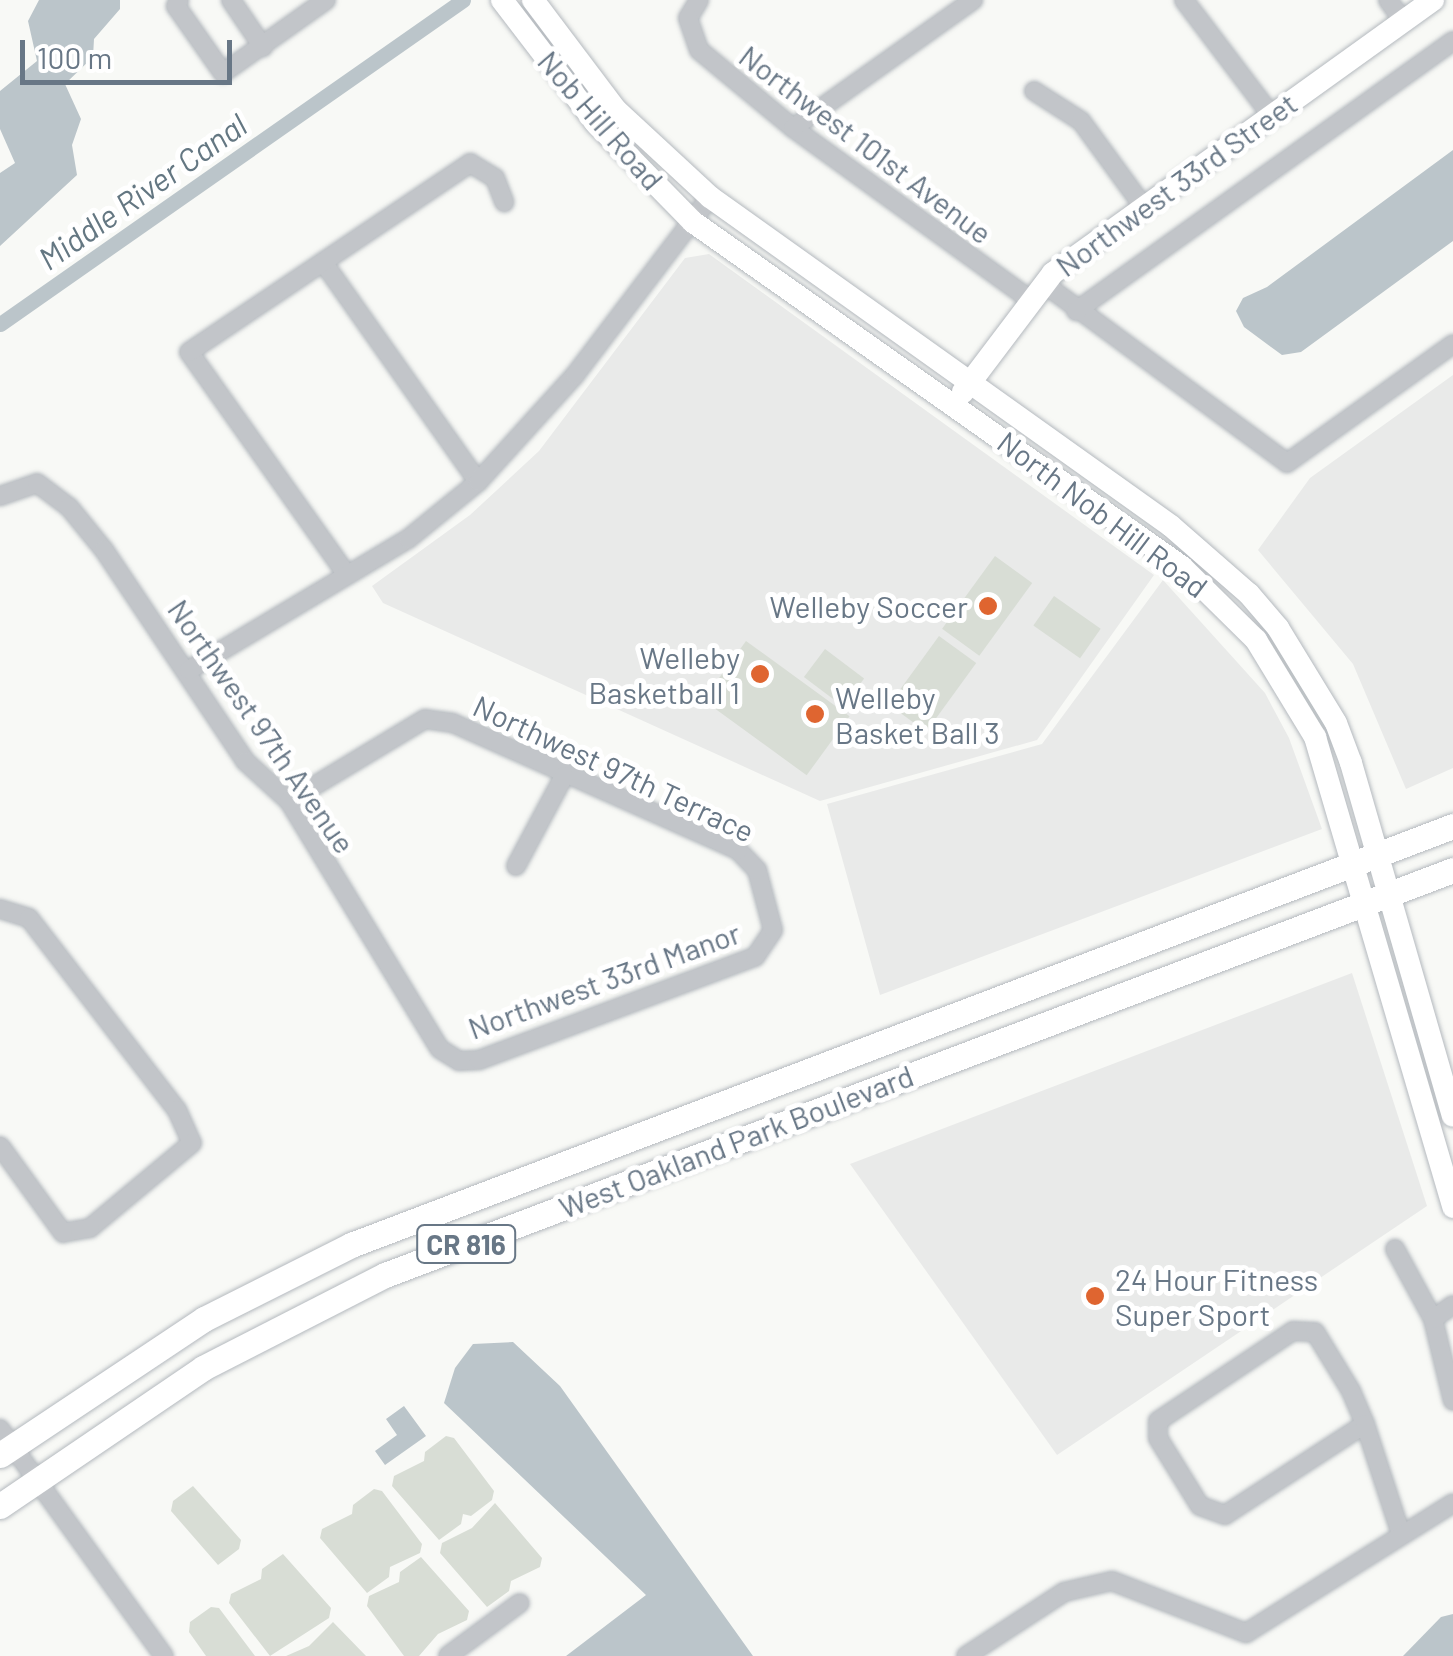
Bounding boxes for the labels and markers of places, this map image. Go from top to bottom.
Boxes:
place label: Welleby Soccer [770,588,968,624]
marker: Welleby Soccer [977,595,999,617]
place label: Welleby Basketball 1 [588,639,740,710]
marker: Welleby Basketball 1 [749,663,771,685]
place label: Welleby Basket Ball 3 [835,679,1000,750]
marker: Welleby Basket Ball 3 [804,703,826,725]
place label: 24 Hour Fitness Super Sport [1115,1261,1318,1332]
marker: 24 Hour Fitness Super Sport [1084,1285,1106,1307]

